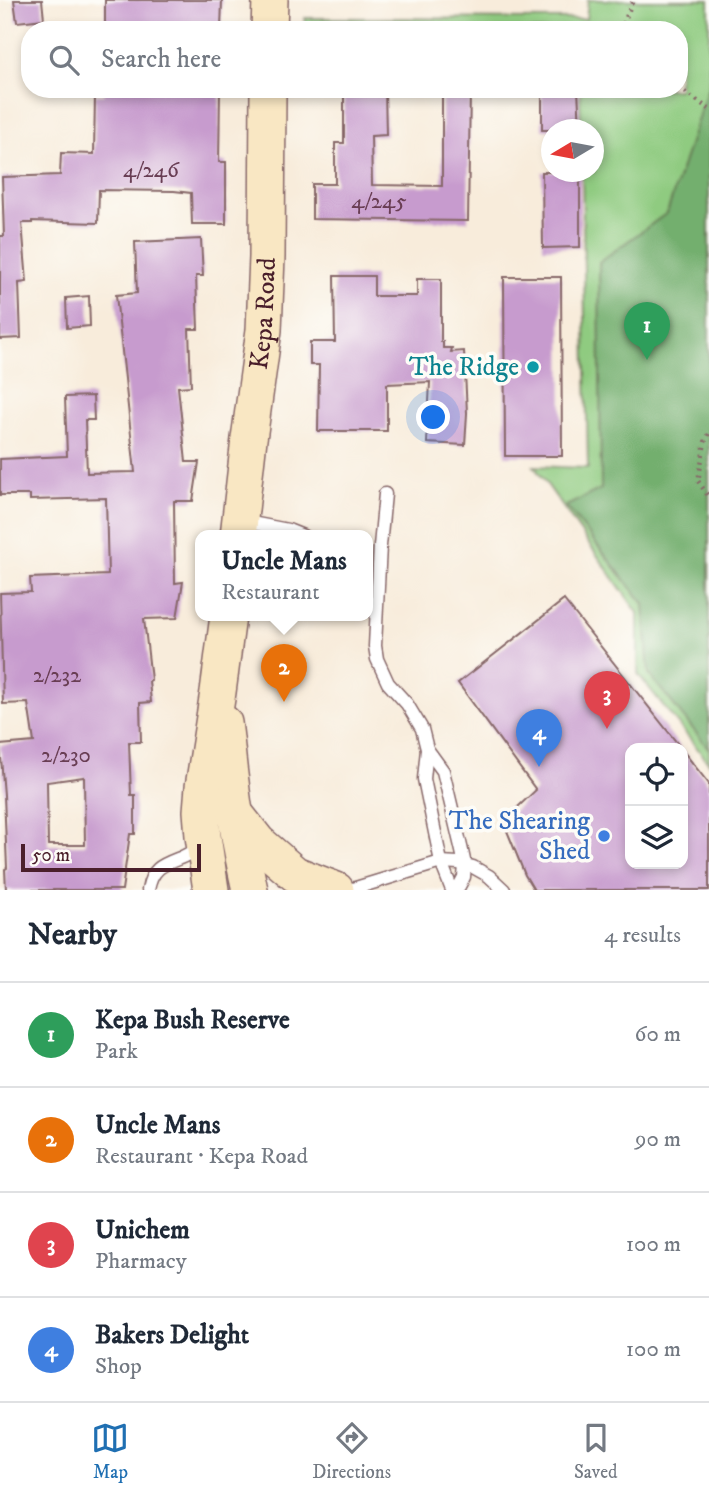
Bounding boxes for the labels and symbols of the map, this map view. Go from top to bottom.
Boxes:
north arrow [541,119,604,182]
house number: 4/246 [123,156,180,185]
house number: 4/245 [351,187,407,216]
street label: Kepa Road [242,257,283,372]
pin: 1 [624,302,670,360]
place label: The Ridge [409,351,519,384]
marker: The Ridge [525,359,541,375]
your location [416,400,450,434]
pin: 2 [261,644,307,702]
house number: 2/232 [33,661,82,690]
pin: 3 [584,671,630,729]
pin: 4 [516,709,562,767]
house number: 2/230 [41,741,91,770]
place label: The Shearing Shed [449,805,590,868]
marker: The Shearing Shed [596,828,612,844]
scale bar [21,841,201,873]

